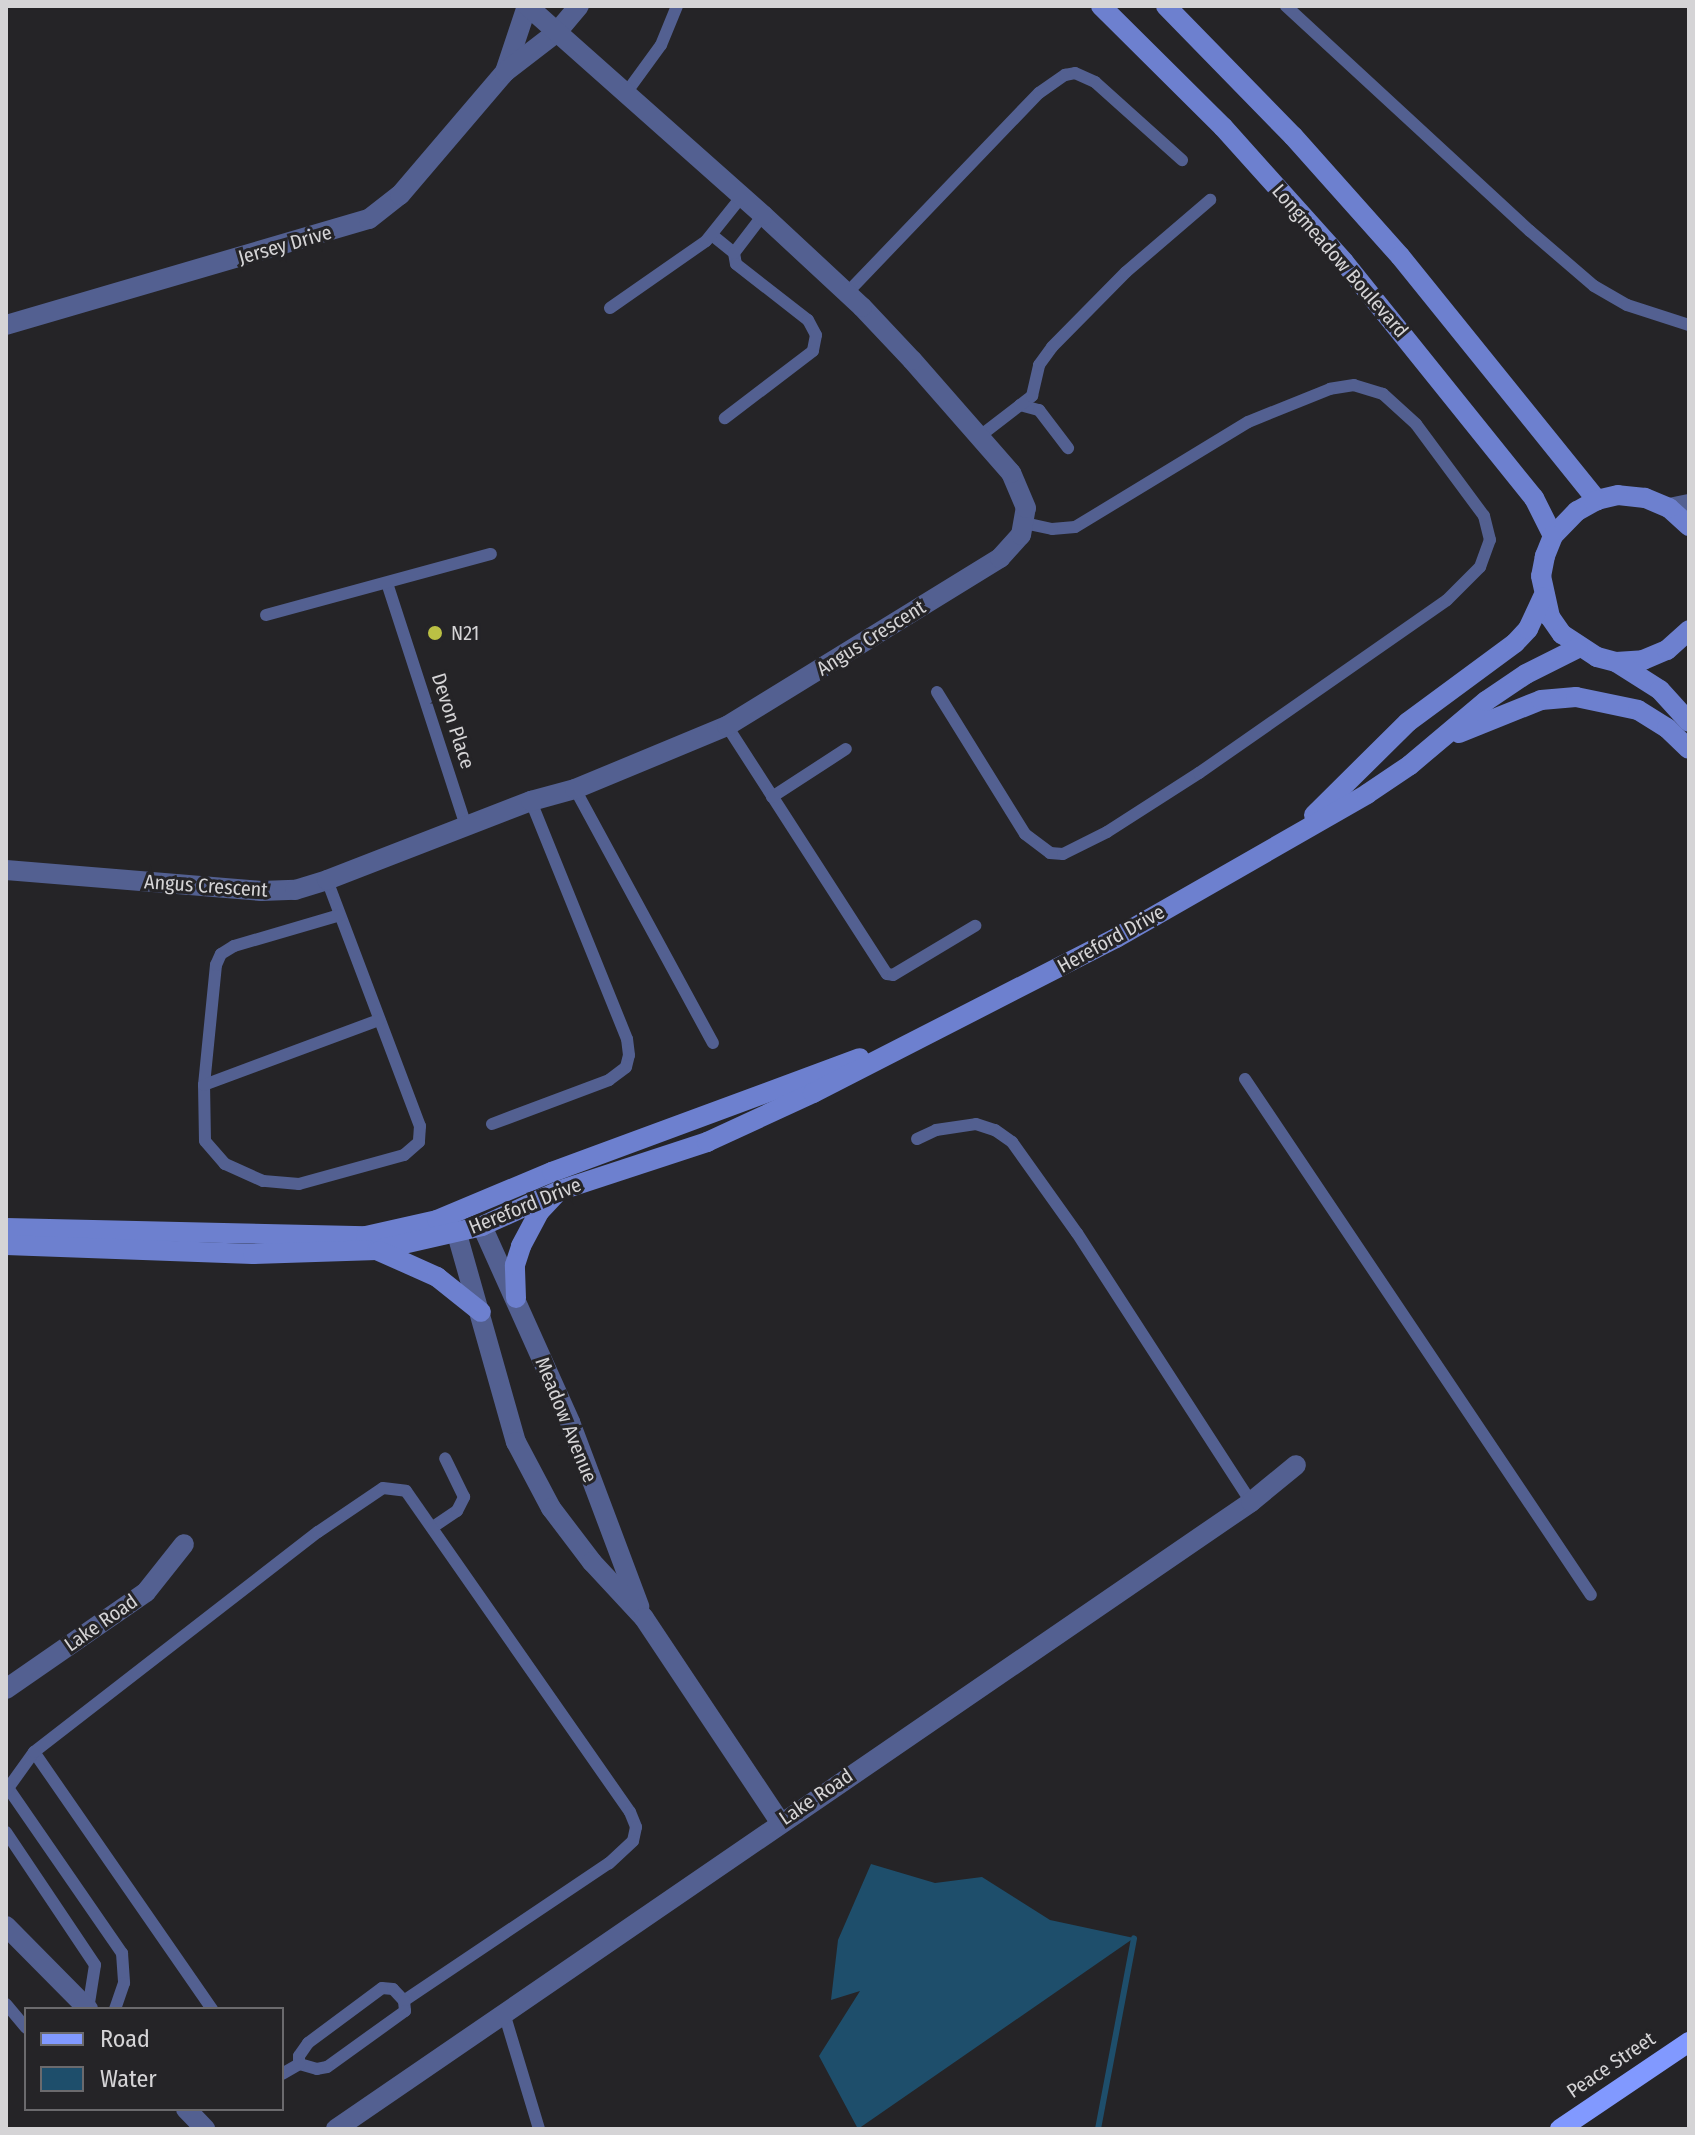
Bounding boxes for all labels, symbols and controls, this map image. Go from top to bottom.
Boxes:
street label: Longmeadow Boulevard [1267,179,1413,343]
street label: Jersey Drive [235,220,335,270]
street label: Angus Crescent [812,595,930,681]
place label: N21 [451,621,479,645]
marker: N21 [426,624,444,642]
street label: Devon Place [426,670,480,772]
street label: Angus Crescent [143,870,269,902]
street label: Hereford Drive [1053,900,1169,978]
street label: Hereford Drive [465,1173,585,1239]
street label: Meadow Avenue [530,1354,602,1486]
street label: Lake Road [60,1589,142,1657]
street label: Lake Road [775,1764,857,1830]
legend [24,2007,284,2111]
text: Road [100,2025,150,2053]
street label: Peace Street [1562,2027,1660,2103]
text: Water [100,2065,157,2093]

